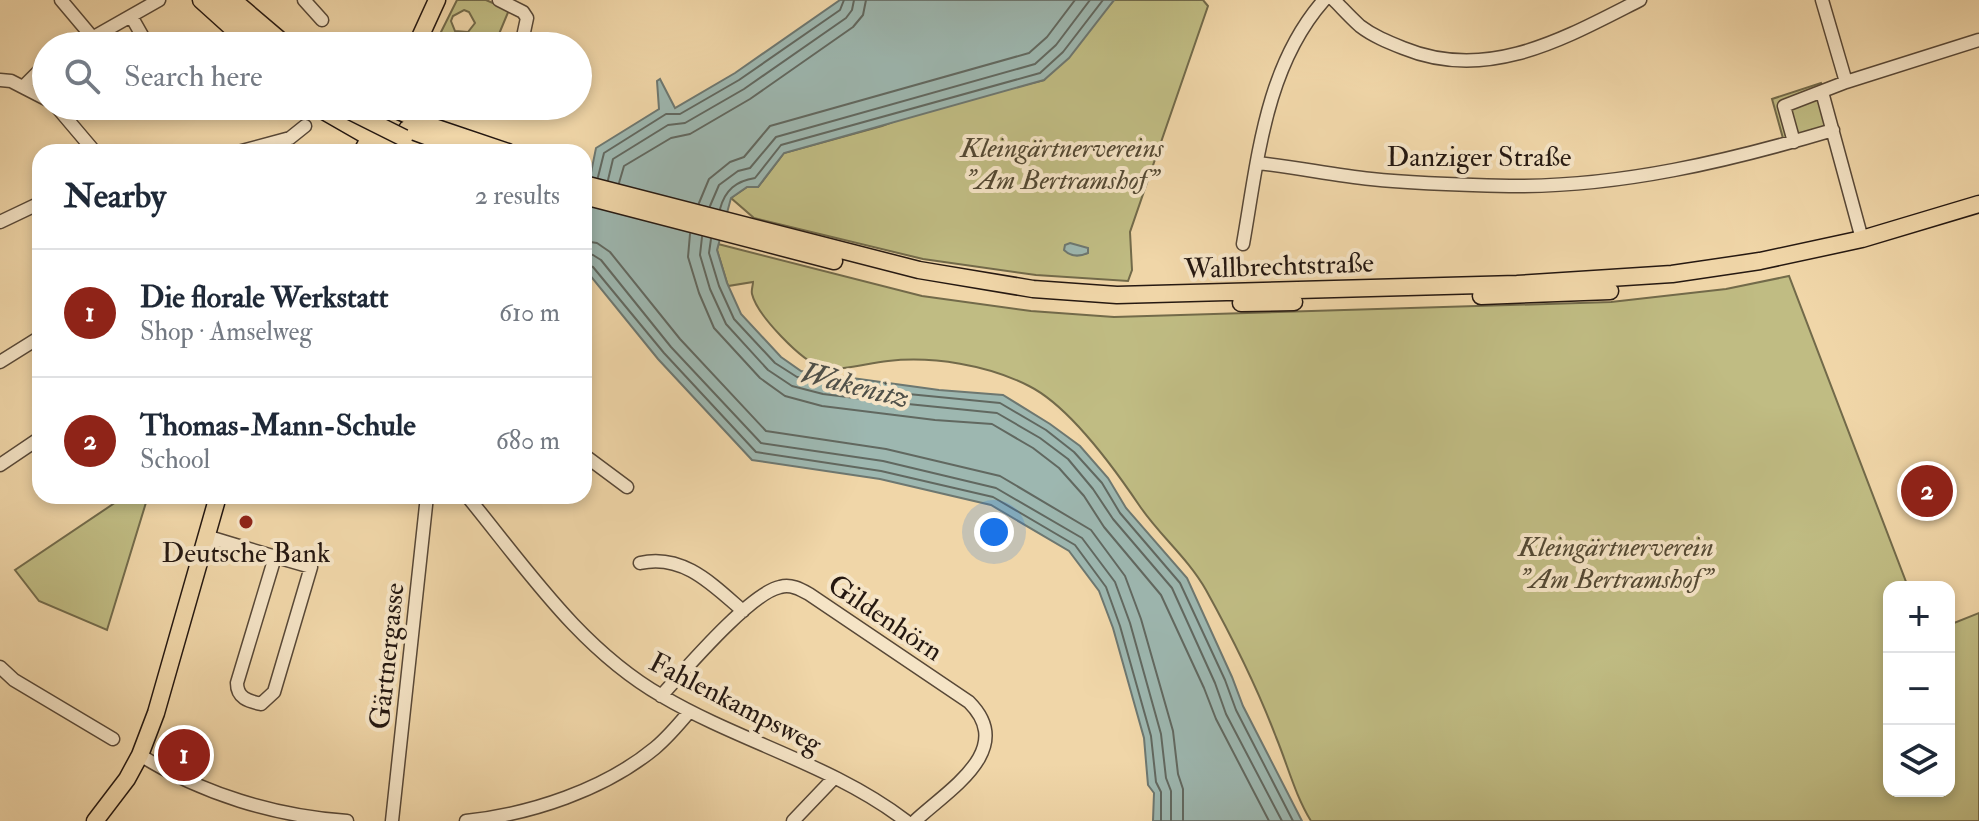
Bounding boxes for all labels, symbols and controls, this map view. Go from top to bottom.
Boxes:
search box [32,32,592,120]
icon: search [60,54,104,98]
text: Search here [124,58,263,95]
park label: Kleingärtnervereins "Am Bertramshof" [958,131,1165,198]
street label: Danziger Straße [1387,140,1572,175]
text: Nearby [64,175,166,218]
text: 2 results [475,180,560,212]
street label: Wallbrechtstraße [1183,246,1375,287]
text: Die florale Werkstatt [140,279,388,316]
text: 1 [85,297,95,329]
text: 610 m [499,297,560,329]
text: Shop · Amselweg [140,316,312,348]
water label: Wakenitz [797,354,913,417]
text: Thomas-Mann-Schule [140,407,416,444]
text: 2 [83,425,97,457]
text: 680 m [496,425,560,457]
text: School [140,444,210,476]
pin: 2 [1901,461,1953,521]
your location [974,512,1014,552]
marker: Deutsche Bank [237,513,255,531]
park label: Kleingärtnerverein "Am Bertramshof" [1516,530,1716,597]
place label: Deutsche Bank [162,536,331,571]
street label: Gildenhörn [821,567,949,669]
street label: Gärtnergasse [362,581,413,731]
map controls [1883,581,1955,797]
button: + [1883,581,1955,653]
street label: Fahlenkampsweg [643,645,828,762]
button: − [1883,653,1955,725]
pin: 1 [158,725,210,785]
button: layers [1883,725,1955,797]

